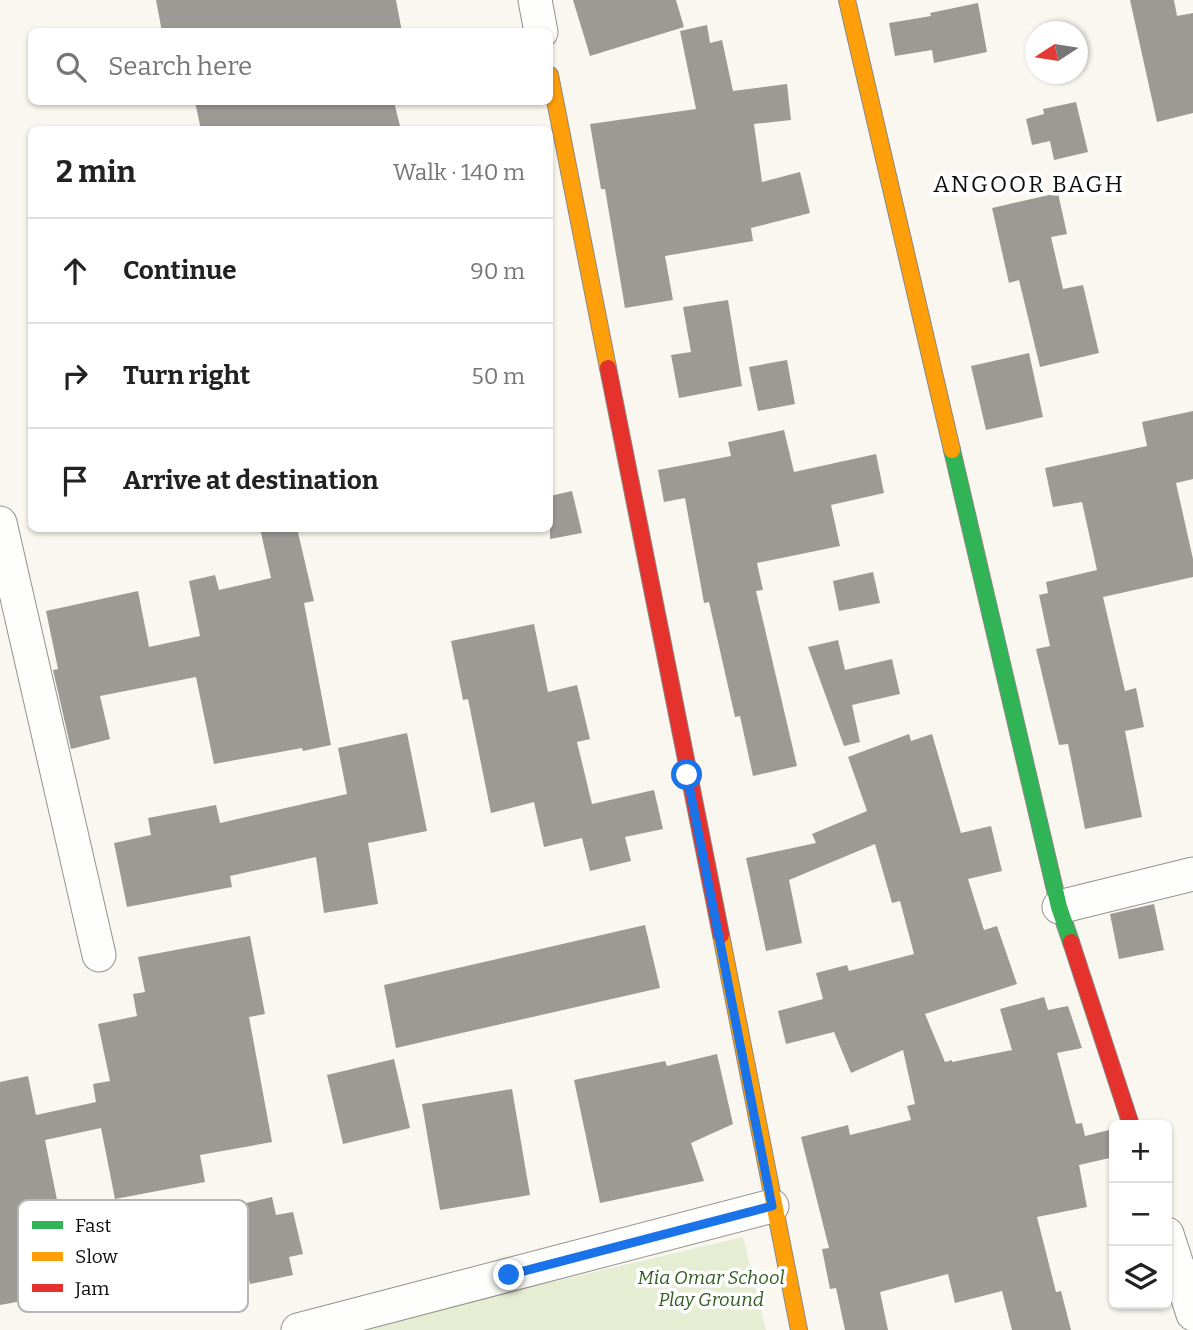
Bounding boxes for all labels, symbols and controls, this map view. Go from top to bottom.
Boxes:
north arrow [1025,21,1088,84]
search box [28,28,553,105]
icon: search [52,48,90,86]
text: Search here [108,51,252,82]
text: 2 min [56,154,136,190]
text: Walk · 140 m [393,158,525,186]
district label: ANGOOR BAGH [933,170,1125,198]
icon: ahead [56,252,94,290]
text: Continue [123,255,237,286]
text: 90 m [470,257,525,285]
icon: right [56,357,94,395]
text: Turn right [123,360,250,391]
text: 50 m [471,362,525,390]
icon: arrive [56,462,94,500]
text: Arrive at destination [123,465,378,496]
route start [671,759,702,790]
map controls [1109,1120,1172,1309]
button: + [1109,1120,1172,1183]
button: − [1109,1183,1172,1246]
legend [18,1200,248,1312]
text: Fast [75,1214,112,1237]
text: Slow [75,1245,118,1268]
button: layers [1109,1246,1172,1309]
route end [493,1259,524,1290]
park label: Mia Omar School Play Ground [637,1266,785,1311]
text: Jam [74,1277,109,1300]

